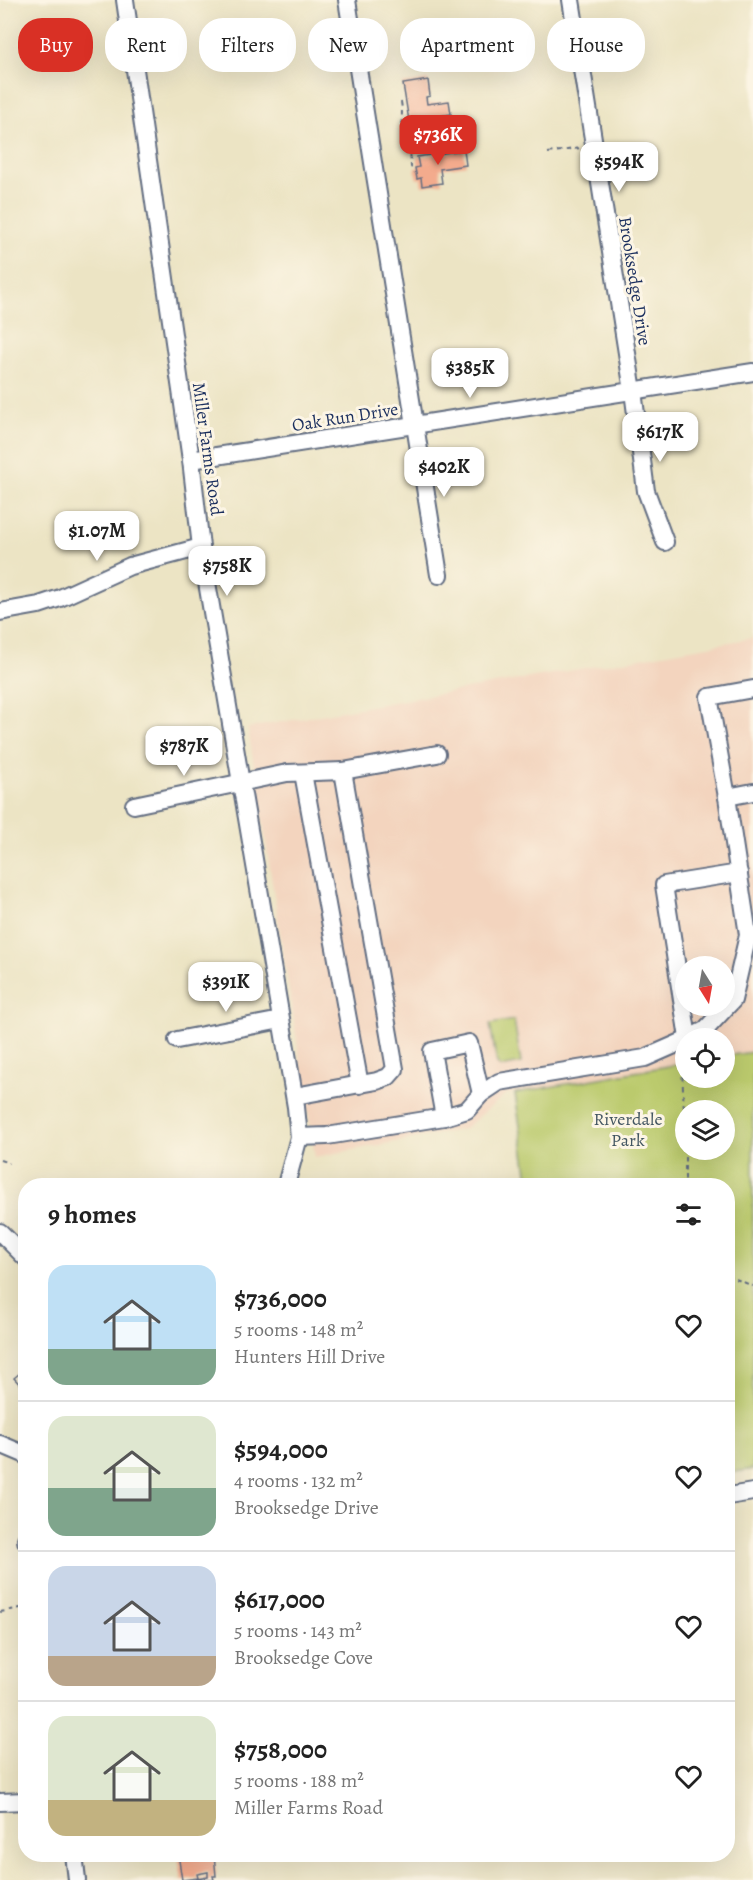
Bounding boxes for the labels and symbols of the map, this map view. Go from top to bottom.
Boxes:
pin: $736K [396,115,480,166]
pin: $594K [577,142,661,193]
street label: Brooksedge Drive [613,215,657,347]
pin: $385K [428,348,512,399]
street label: Miller Farms Road [187,381,229,518]
street label: Oak Run Drive [290,397,400,437]
pin: $617K [618,412,702,463]
pin: $402K [402,447,486,498]
pin: $1.07M [48,511,146,562]
pin: $758K [185,546,269,597]
pin: $787K [142,726,226,777]
north arrow [675,956,735,1016]
pin: $391K [184,962,268,1013]
park label: Riverdale Park [594,1107,662,1152]

